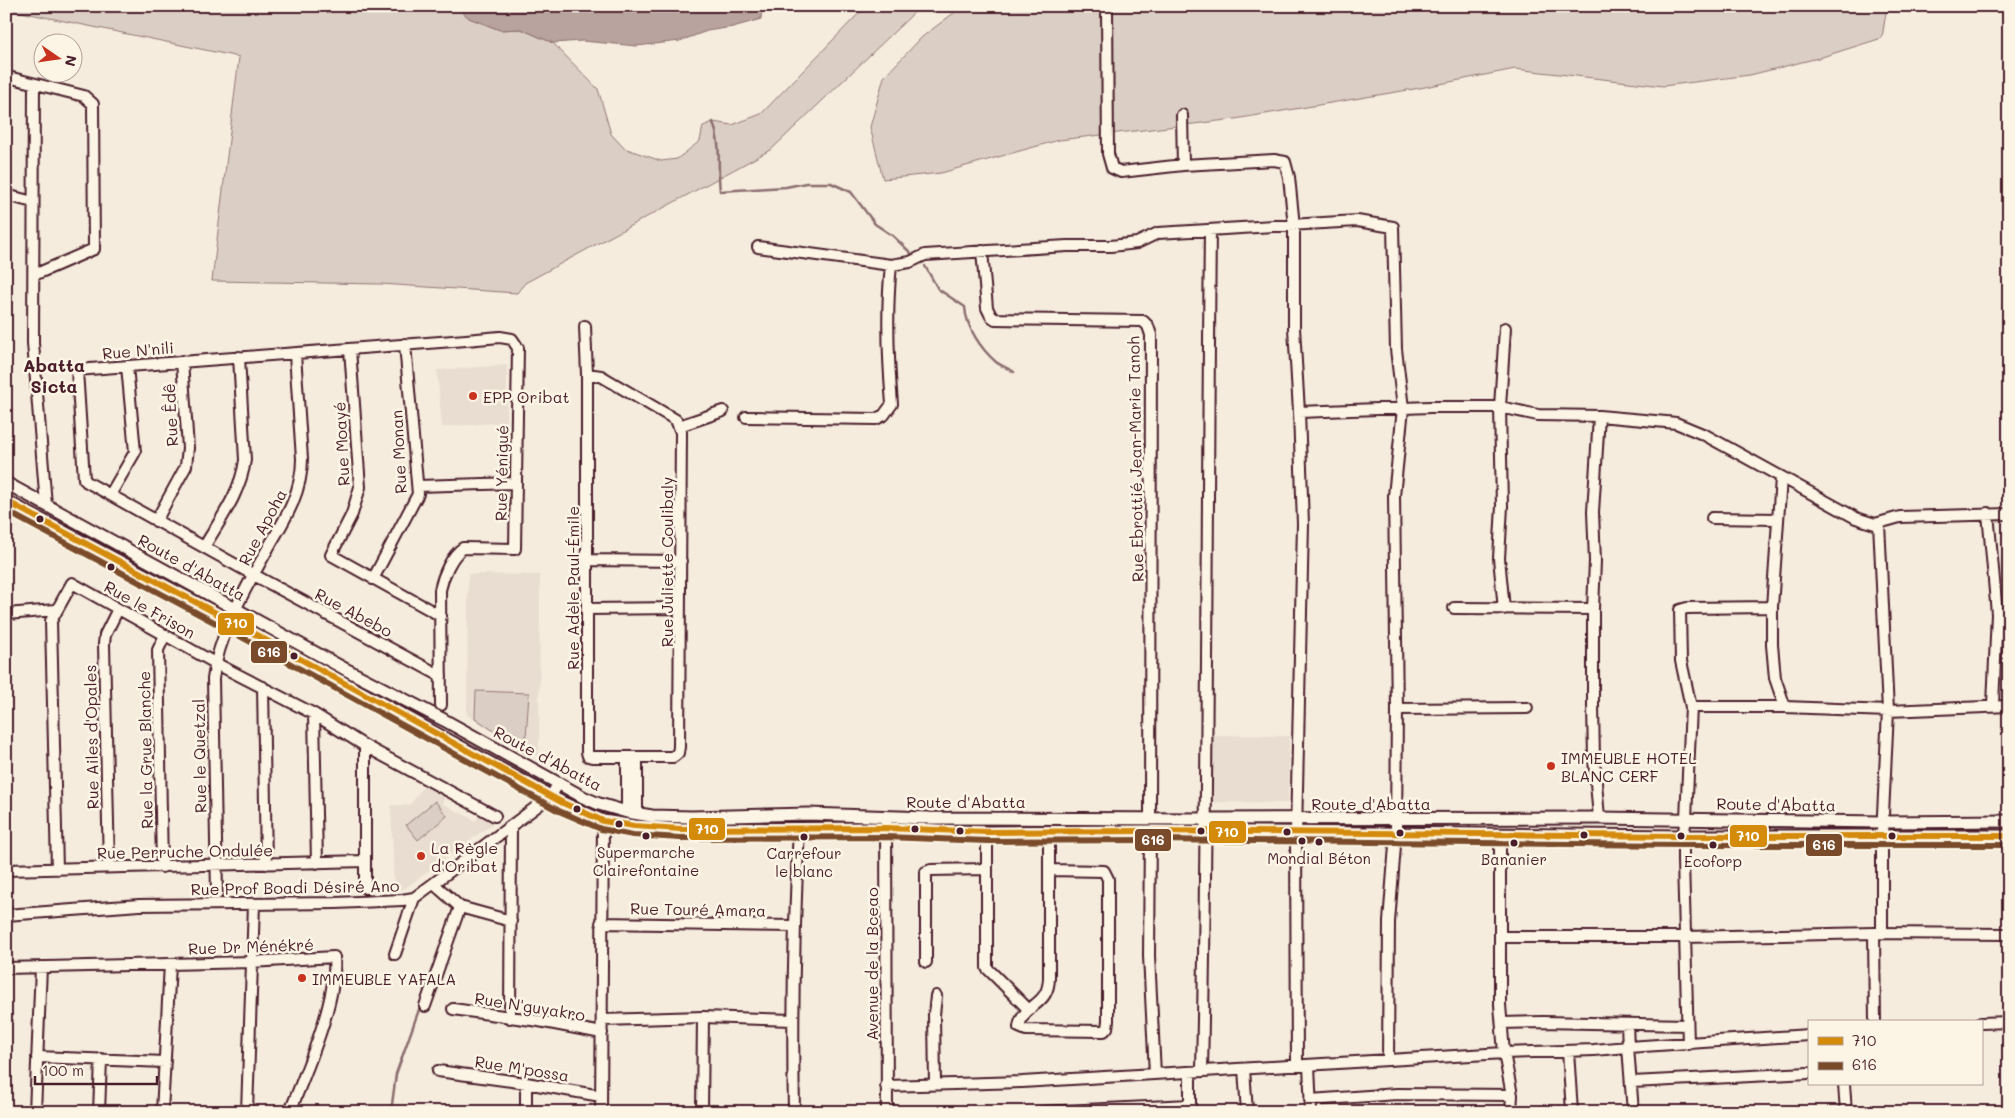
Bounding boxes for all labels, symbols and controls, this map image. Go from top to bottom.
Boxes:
north arrow [32,32,82,82]
text: N [61,54,82,68]
street label: Rue N'nili [101,336,175,364]
street label: Rue Ebrottié Jean-Marie Tanoh [1122,336,1148,582]
district label: Abatta Sicta [23,353,85,398]
street label: Rue Êdê [158,383,182,447]
place label: EPP Oribat [483,386,570,407]
marker: EPP Oribat [467,390,479,402]
street label: Rue Moayé [328,401,354,487]
street label: Rue Monan [385,410,411,494]
street label: Rue Yénigué [490,425,512,521]
street label: Rue Juliette Coulibaly [656,477,677,647]
street label: Rue Apoha [233,485,291,569]
street label: Rue Adèle Paul-Émile [562,506,583,670]
unlabelled marker [35,514,45,524]
street label: Route d'Abatta [135,529,249,605]
unlabelled marker [106,562,116,572]
street label: Rue le Frison [101,575,199,643]
street label: Rue Abebo [312,583,396,641]
line badge: 710 [217,612,255,636]
text: 710 [224,613,248,632]
line badge: 616 [250,640,288,664]
text: 616 [257,642,281,661]
unlabelled marker [289,651,299,661]
street label: Rue Ailes d'Opales [79,664,103,810]
street label: Rue la Grue Blanche [133,671,157,829]
street label: Rue le Quetzal [188,699,210,813]
street label: Route d'Abatta [490,721,606,795]
place label: IMMEUBLE HOTEL BLANC CERF [1561,747,1697,786]
marker: IMMEUBLE HOTEL BLANC CERF [1545,760,1557,772]
street label: Route d'Abatta [906,791,1026,812]
street label: Route d'Abatta [1716,792,1836,816]
street label: Route d'Abatta [1311,793,1431,814]
unlabelled marker [572,804,582,814]
line badge: 710 [688,817,726,841]
unlabelled marker [614,819,624,829]
text: 710 [695,819,719,838]
line badge: 710 [1208,820,1247,844]
text: 710 [1215,822,1239,841]
unlabelled marker [910,824,920,834]
line badge: 710 [1729,824,1768,848]
unlabelled marker [955,826,965,836]
unlabelled marker [1196,826,1206,836]
text: 710 [1736,826,1760,845]
unlabelled marker [1282,827,1292,837]
line badge: 616 [1134,828,1172,852]
unlabelled marker [1395,828,1405,838]
text: 616 [1141,830,1165,849]
unlabelled marker [1579,830,1589,840]
marker: Supermarche Clairefontaine [641,831,651,841]
unlabelled marker [1676,831,1686,841]
unlabelled marker [1887,831,1897,841]
marker: Carrefour le blanc [799,832,809,842]
line badge: 616 [1805,833,1843,857]
text: 616 [1812,835,1836,854]
unlabelled marker [1297,836,1307,846]
place label: La Règle d'Oribat [431,837,498,876]
marker: Mondial Béton [1314,837,1324,847]
marker: Bananier [1509,838,1519,848]
street label: Rue Perruche Ondulée [97,839,273,863]
marker: Ecoforp [1708,840,1718,850]
place label: Supermarche Clairefontaine [593,842,699,880]
place label: Carrefour le blanc [767,843,841,881]
place label: Mondial Béton [1267,848,1371,868]
place label: Bananier [1481,849,1547,869]
marker: La Règle d'Oribat [415,850,427,862]
place label: Ecoforp [1684,851,1742,871]
street label: Rue Prof Boadi Désiré Ano [191,875,399,899]
street label: Avenue de la Bceao [861,887,882,1041]
street label: Rue Touré Amara [630,897,766,921]
street label: Rue Dr Ménékré [188,933,314,959]
place label: IMMEUBLE YAFALA [312,968,456,989]
marker: IMMEUBLE YAFALA [296,972,308,984]
street label: Rue N'guyakro [473,987,587,1025]
legend [1808,1020,1982,1086]
text: 710 [1852,1030,1876,1050]
street label: Rue M'possa [473,1050,571,1086]
scale bar [35,1053,158,1085]
text: 616 [1852,1054,1877,1074]
text: 100 m [42,1060,84,1080]

